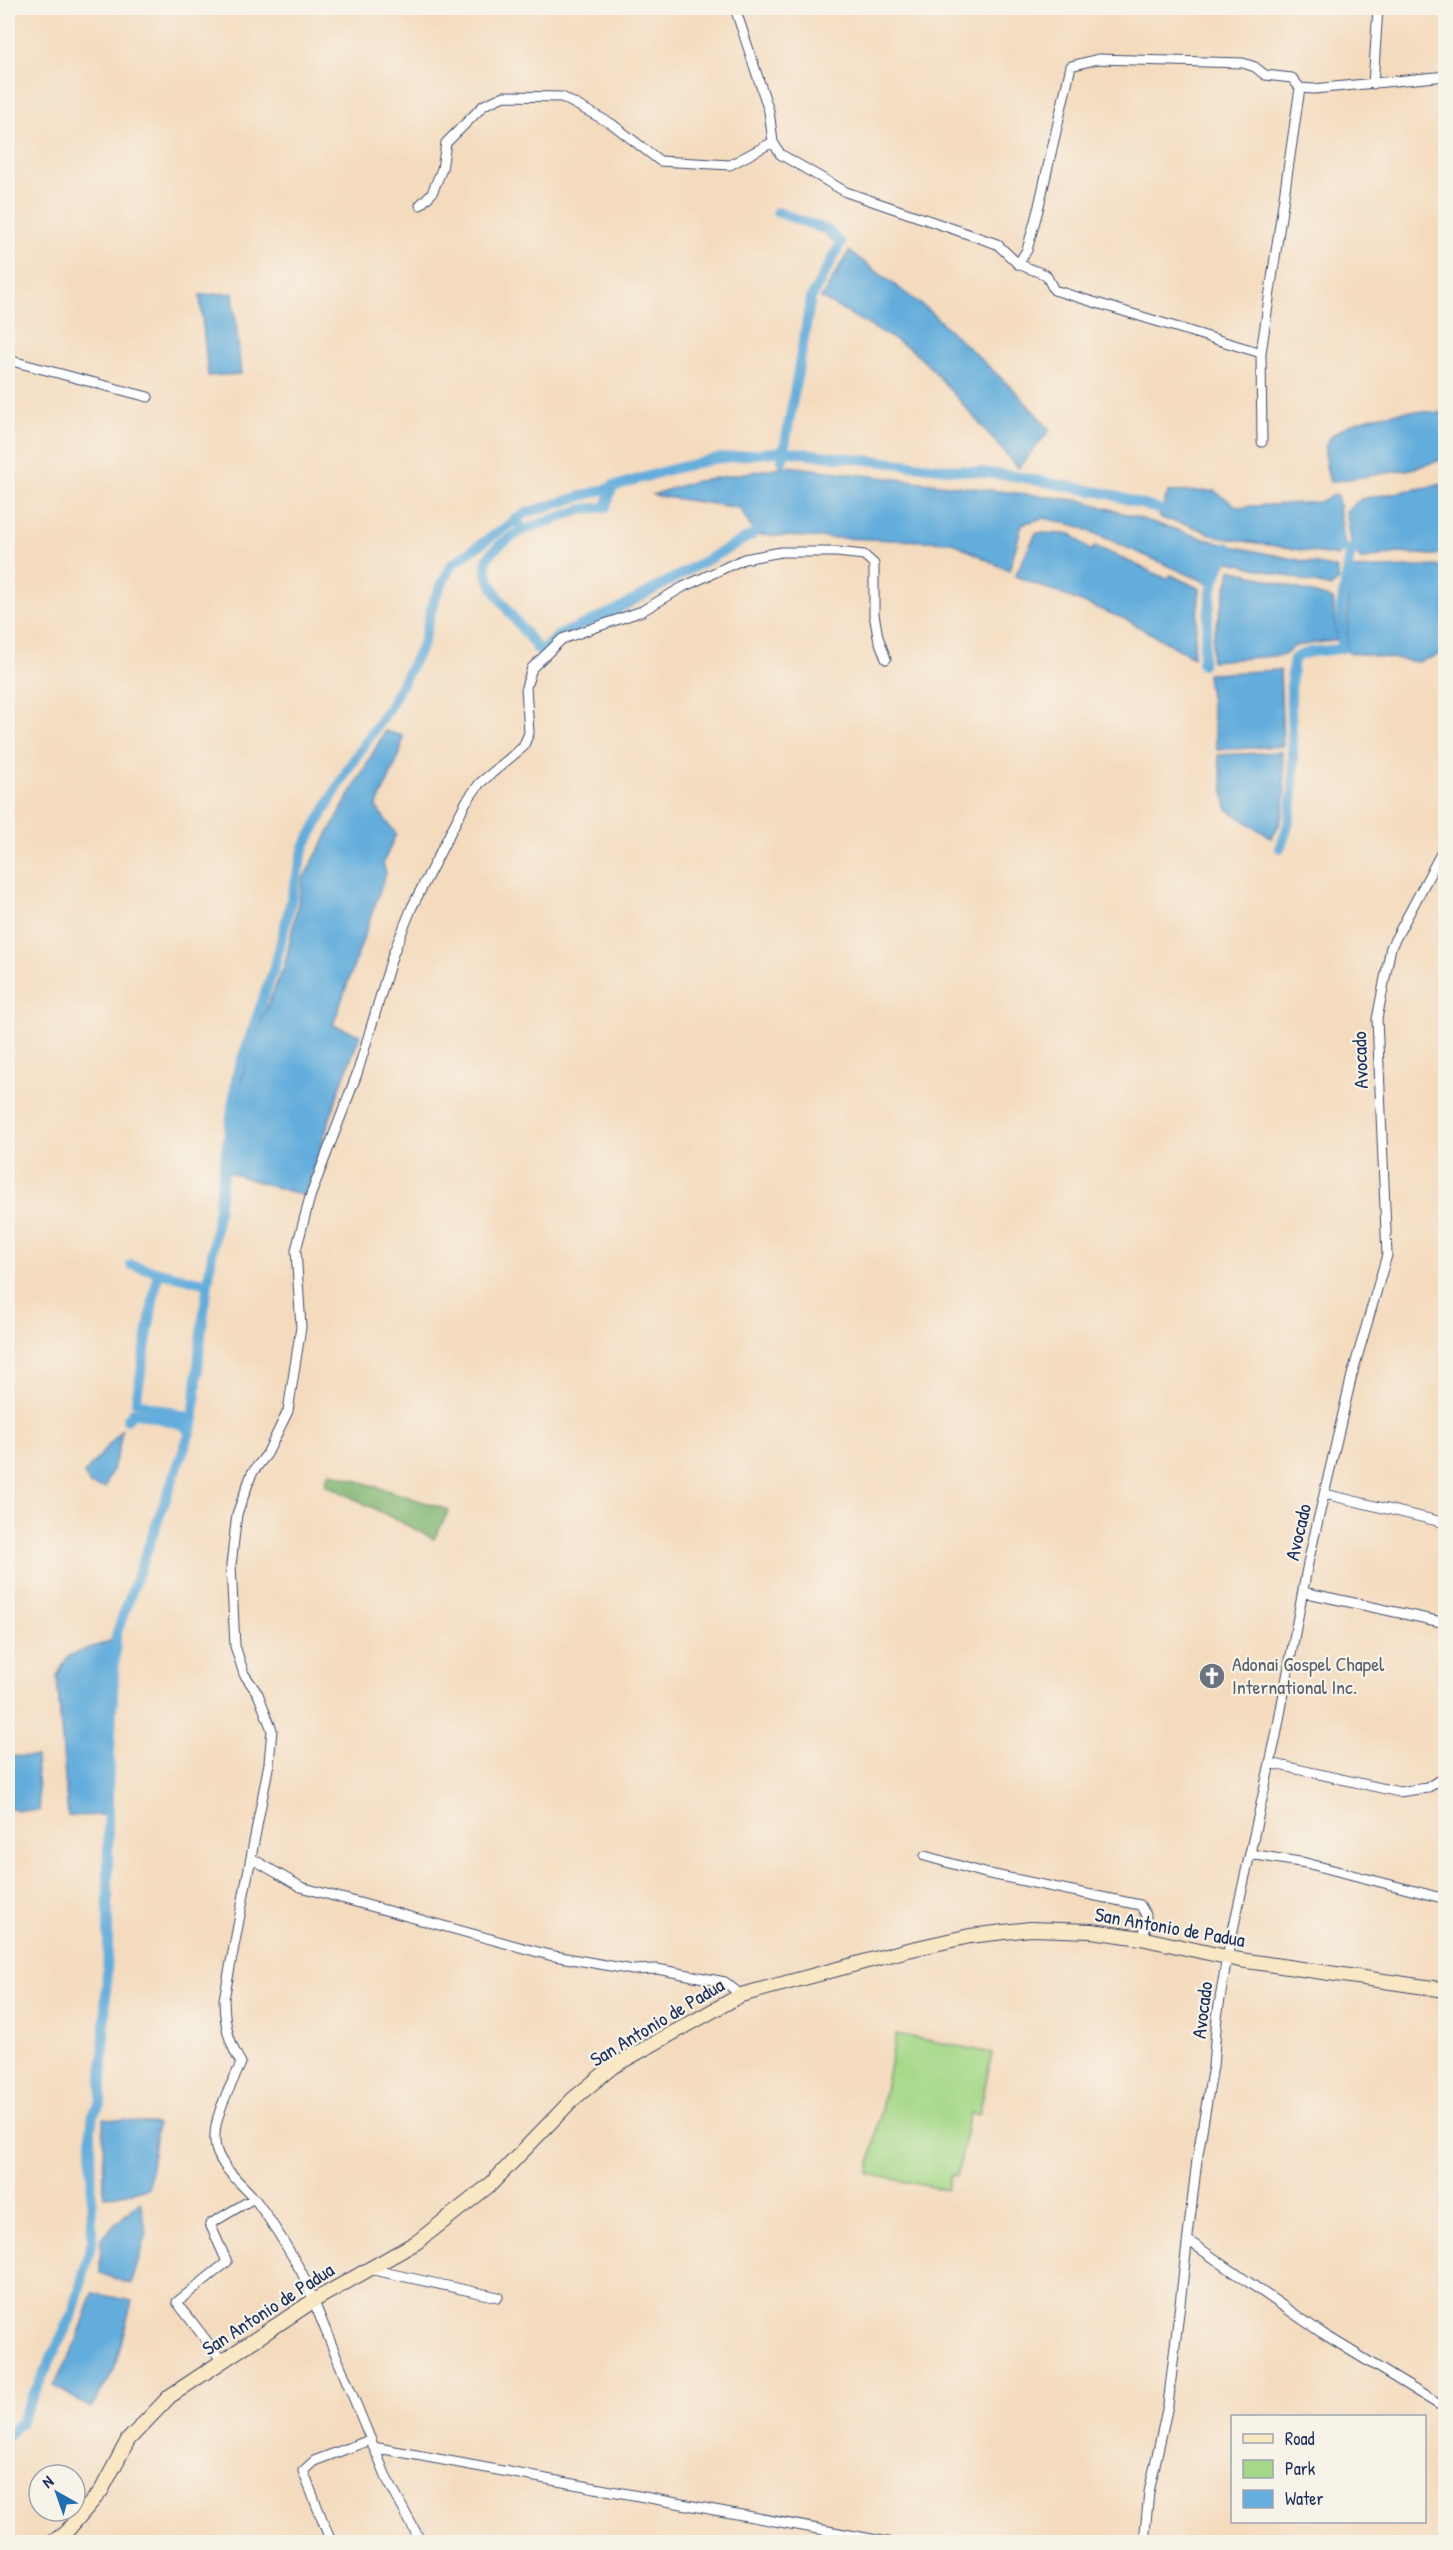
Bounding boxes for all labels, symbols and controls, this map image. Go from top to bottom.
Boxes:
street label: Avocado [1345,1031,1374,1089]
street label: Avocado [1278,1501,1317,1563]
place label: Adonai Gospel Chapel International Inc. [1232,1650,1385,1700]
church icon: Adonai Gospel Chapel International Inc. [1197,1661,1227,1691]
street label: San Antonio de Padua [1093,1900,1247,1953]
street label: San Antonio de Padua [585,1971,729,2072]
street label: Avocado [1185,1980,1218,2040]
street label: San Antonio de Padua [197,2256,339,2361]
legend [1231,2415,1426,2523]
text: Road [1285,2426,1315,2451]
text: Park [1285,2456,1316,2481]
north arrow [27,2463,87,2523]
text: N [37,2470,58,2493]
text: Water [1285,2486,1323,2511]

